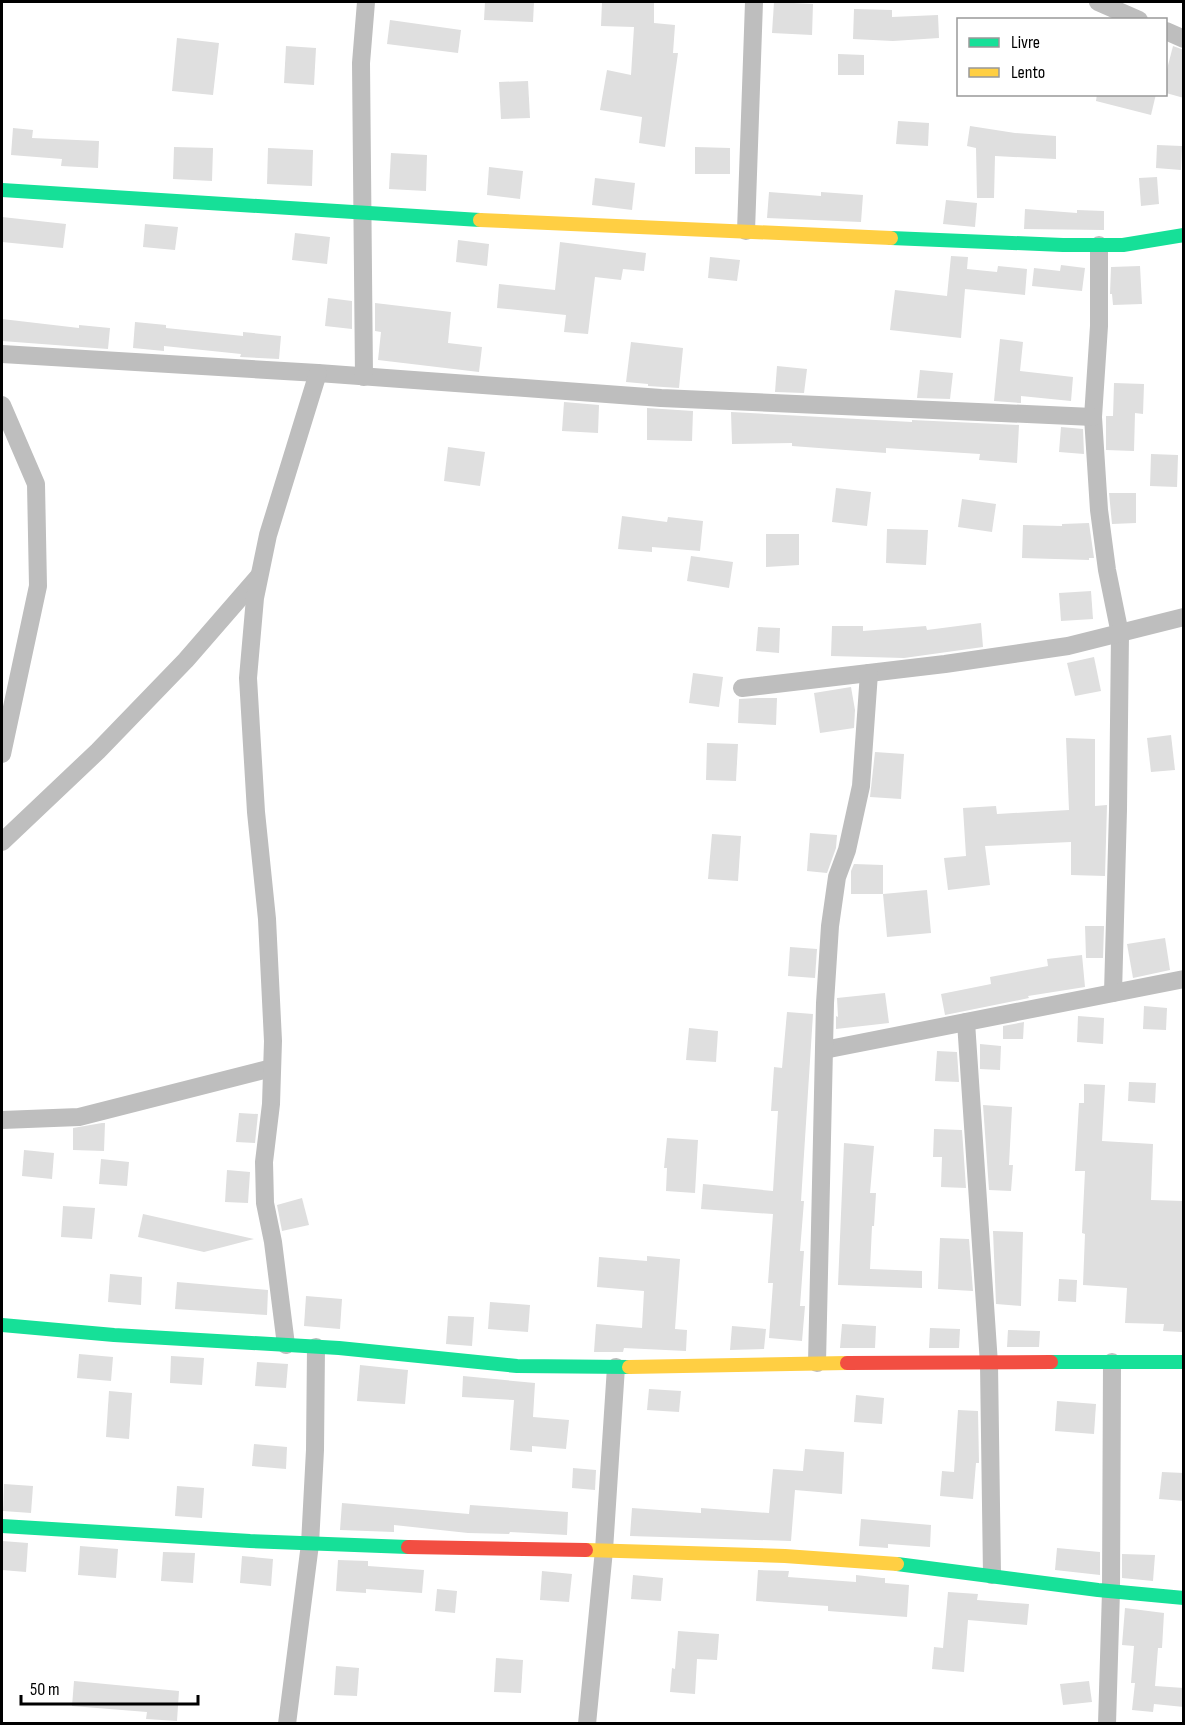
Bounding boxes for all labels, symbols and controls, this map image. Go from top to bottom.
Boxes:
legend [957,18,1167,96]
text: Livre [1011,32,1040,53]
text: Lento [1011,62,1045,83]
scale bar [21,1668,198,1706]
text: 50 m [30,1679,60,1700]

